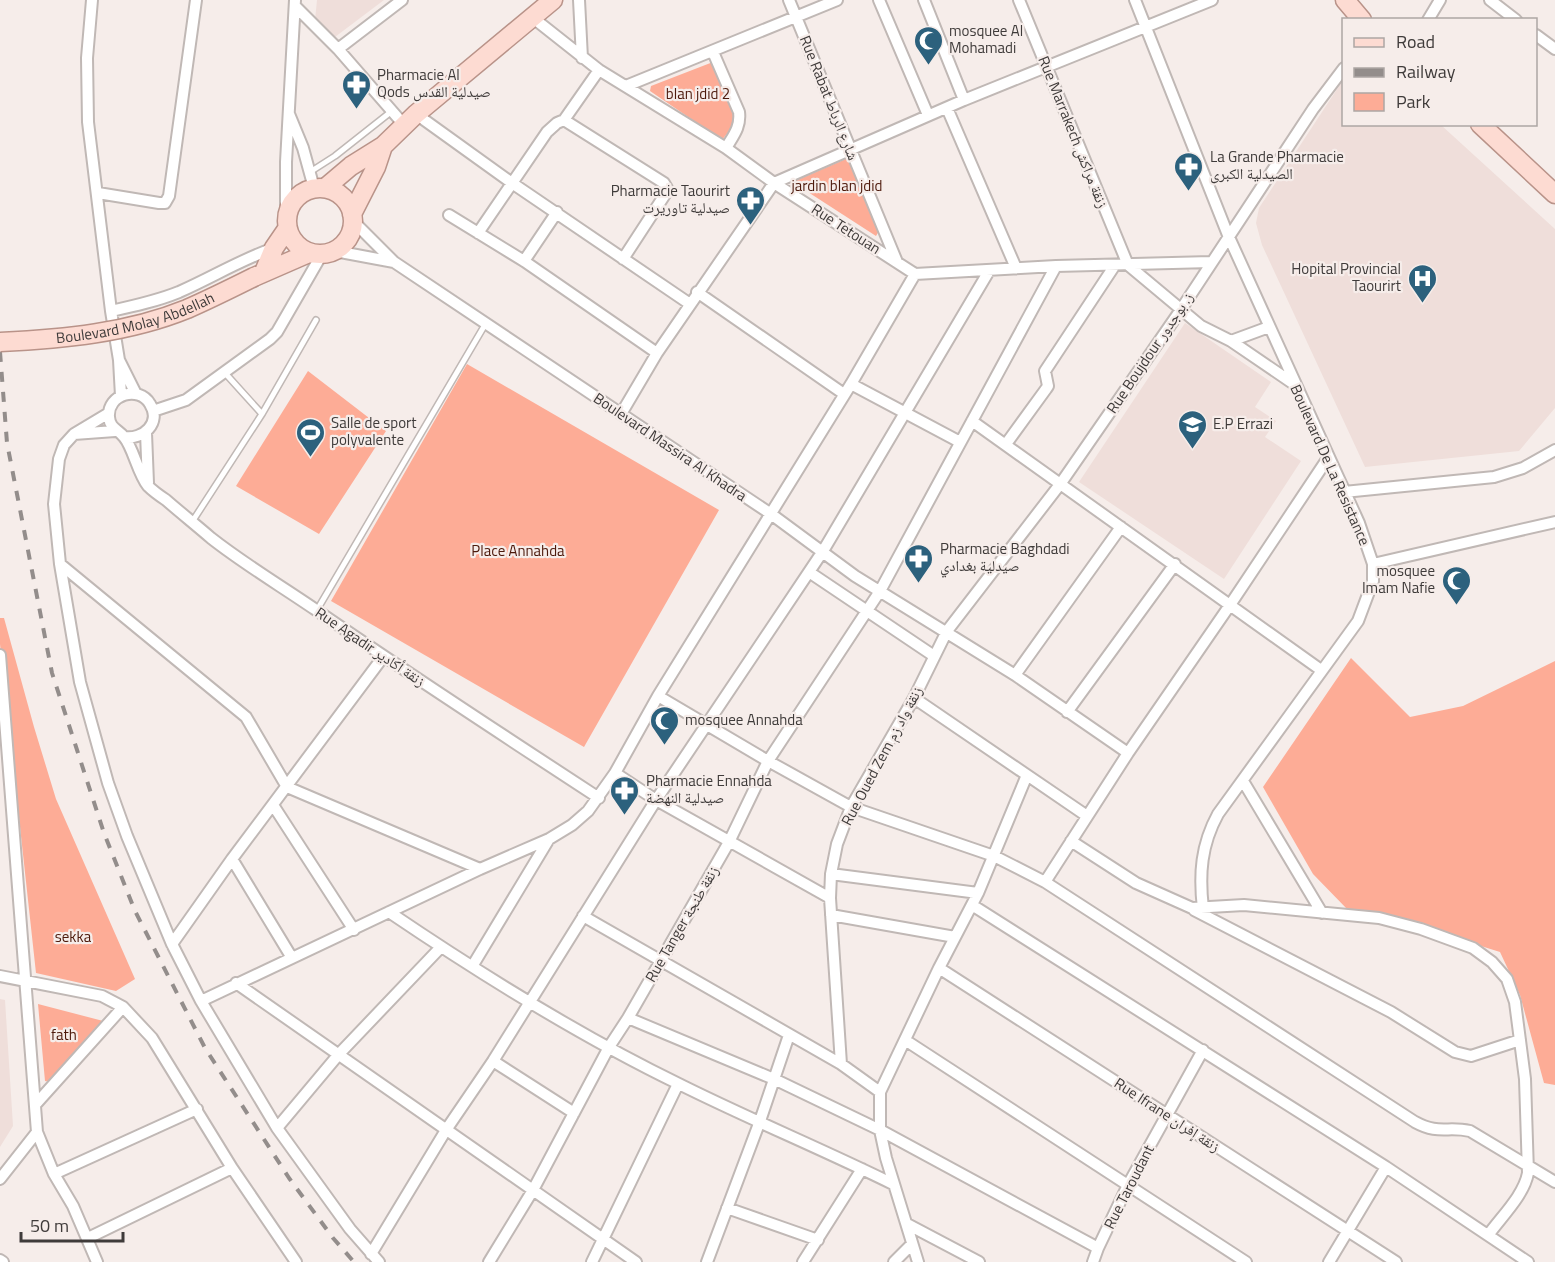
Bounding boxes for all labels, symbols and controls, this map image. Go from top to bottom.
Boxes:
legend [1342,18,1537,126]
place label: mosquee Al Mohamadi [949,19,1023,59]
mosque icon: mosquee Al Mohamadi [912,24,944,66]
text: Road [1396,28,1435,55]
street label: Rue Rabat شارع الرباط [794,32,865,164]
street label: Rue Marrakech زنقة مراكش [1032,52,1115,212]
text: Railway [1396,58,1456,85]
place label: Pharmacie Al Qods صيدلية القدس [377,63,491,103]
pharmacy icon: Pharmacie Al Qods صيدلية القدس [340,68,372,110]
park label: blan jdid 2 [666,82,730,105]
text: Park [1396,88,1431,115]
place label: La Grande Pharmacie الصيدلية الكبرى [1210,145,1344,185]
pharmacy icon: La Grande Pharmacie الصيدلية الكبرى [1173,150,1205,192]
park label: jardin blan jdid [790,174,883,197]
place label: Pharmacie Taourirt صيدلية تاوريرت [611,179,731,219]
pharmacy icon: Pharmacie Taourirt صيدلية تاوريرت [735,184,767,226]
street label: Rue Tetouan [807,197,886,260]
place label: Hopital Provincial Taourirt [1291,257,1402,297]
hospital icon: Hopital Provincial Taourirt [1406,262,1438,304]
street label: Boulevard Molay Abdellah [55,286,218,349]
street label: Rue Boujdour ز. بوجدور [1100,287,1199,418]
street label: Boulevard De La Resistance [1285,381,1376,549]
street label: Boulevard Massira Al Khadra [589,387,752,507]
school or university icon: E.P Errazi [1176,408,1208,450]
place label: Salle de sport polyvalente [331,411,417,451]
place label: E.P Errazi [1213,412,1273,435]
sports icon: Salle de sport polyvalente [294,416,326,458]
place label: Pharmacie Baghdadi صيدلية بغدادي [940,537,1070,578]
park label: Place Annahda [471,539,565,562]
pharmacy icon: Pharmacie Baghdadi صيدلية بغدادي [903,542,935,584]
place label: mosquee Imam Nafie [1362,559,1435,599]
mosque icon: mosquee Imam Nafie [1440,564,1472,606]
street label: Rue Agadir زنقة أكادير [311,601,430,692]
street label: Rue Oued Zem زنقة واد زم [835,682,928,830]
mosque icon: mosquee Annahda [648,704,680,746]
place label: mosquee Annahda [685,708,803,731]
place label: Pharmacie Ennahda صيدلية النهضة [646,769,772,809]
pharmacy icon: Pharmacie Ennahda صيدلية النهضة [609,774,641,816]
street label: Rue Tanger زنقة طنجة [639,861,724,986]
park label: sekka [55,925,92,948]
park label: fath [51,1023,77,1046]
street label: Rue Ifrane زنقة إفران [1110,1072,1225,1158]
street label: Rue Taroudant [1097,1140,1160,1233]
scale bar [21,1205,123,1243]
text: 50 m [30,1212,69,1239]

